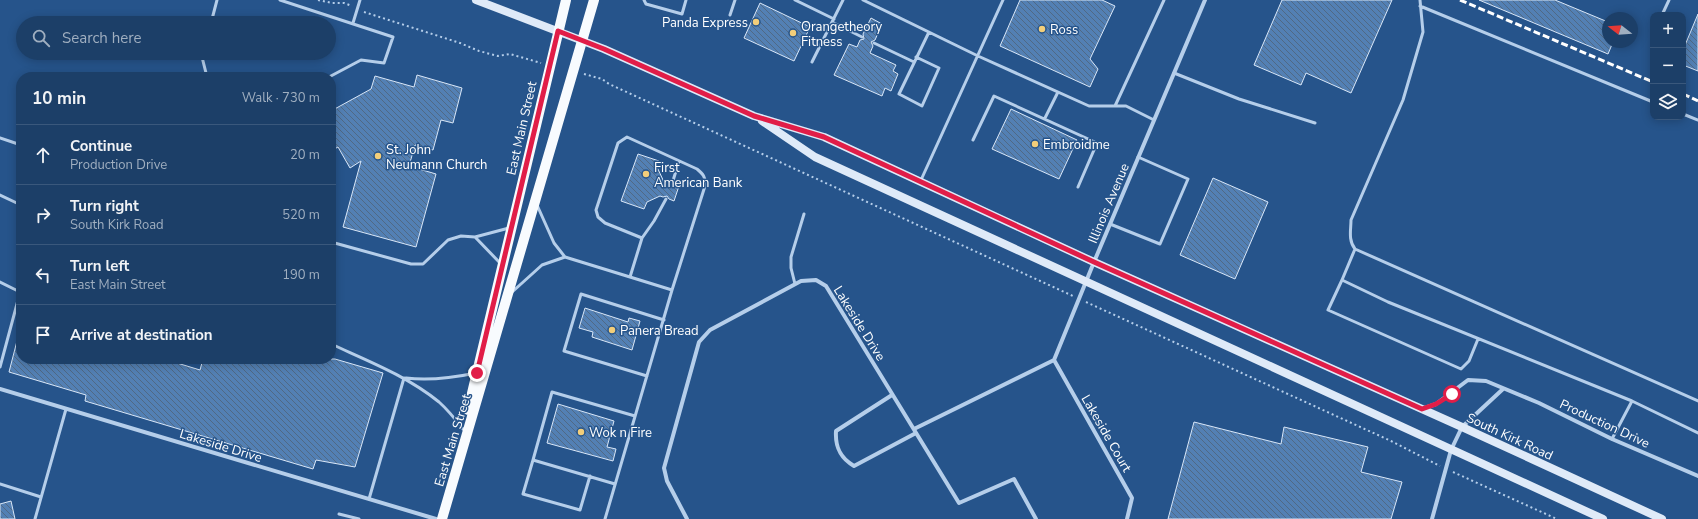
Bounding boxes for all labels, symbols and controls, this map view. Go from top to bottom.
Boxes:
north arrow [1602,12,1638,48]
map controls [1650,12,1686,120]
button: + [1650,12,1686,48]
place label: Panda Express [662,14,748,32]
search box [16,16,336,60]
marker: Panda Express [751,17,761,27]
place label: Orangetheory Fitness [801,18,882,51]
place label: Ross [1050,21,1078,39]
marker: Ross [1037,24,1047,34]
icon: search [30,27,52,49]
text: Search here [62,28,142,48]
marker: Orangetheory Fitness [788,28,798,38]
button: − [1650,48,1686,84]
street label: East Main Street [502,79,542,177]
button: layers [1650,84,1686,120]
text: 10 min [32,87,86,110]
text: Walk · 730 m [242,89,320,107]
text: Continue [70,136,132,156]
place label: Embroidme [1043,136,1110,154]
marker: Embroidme [1030,139,1040,149]
place label: St. John Neumann Church [386,141,487,174]
icon: ahead [32,144,54,166]
text: 20 m [290,146,320,164]
marker: St. John Neumann Church [373,151,383,161]
text: Production Drive [70,156,167,174]
place label: First American Bank [654,159,743,192]
street label: Illinois Avenue [1084,160,1134,246]
marker: First American Bank [641,169,651,179]
text: Turn right [70,196,139,216]
icon: right [32,204,54,226]
text: 520 m [282,206,320,224]
text: South Kirk Road [70,216,164,234]
text: Turn left [70,256,129,276]
icon: left [32,264,54,286]
text: 190 m [282,266,320,284]
text: East Main Street [70,276,166,294]
street label: Lakeside Drive [829,283,889,364]
place label: Panera Bread [620,322,699,340]
icon: arrive [32,324,54,346]
text: Arrive at destination [70,325,213,345]
marker: Panera Bread [607,325,617,335]
route end [468,364,486,382]
route start [1443,385,1461,403]
street label: East Main Street [430,391,476,489]
street label: Lakeside Court [1077,391,1136,476]
street label: Production Drive [1557,395,1652,453]
street label: South Kirk Road [1463,409,1556,465]
place label: Wok n Fire [589,424,652,442]
street label: Lakeside Drive [177,425,264,467]
marker: Wok n Fire [576,427,586,437]

